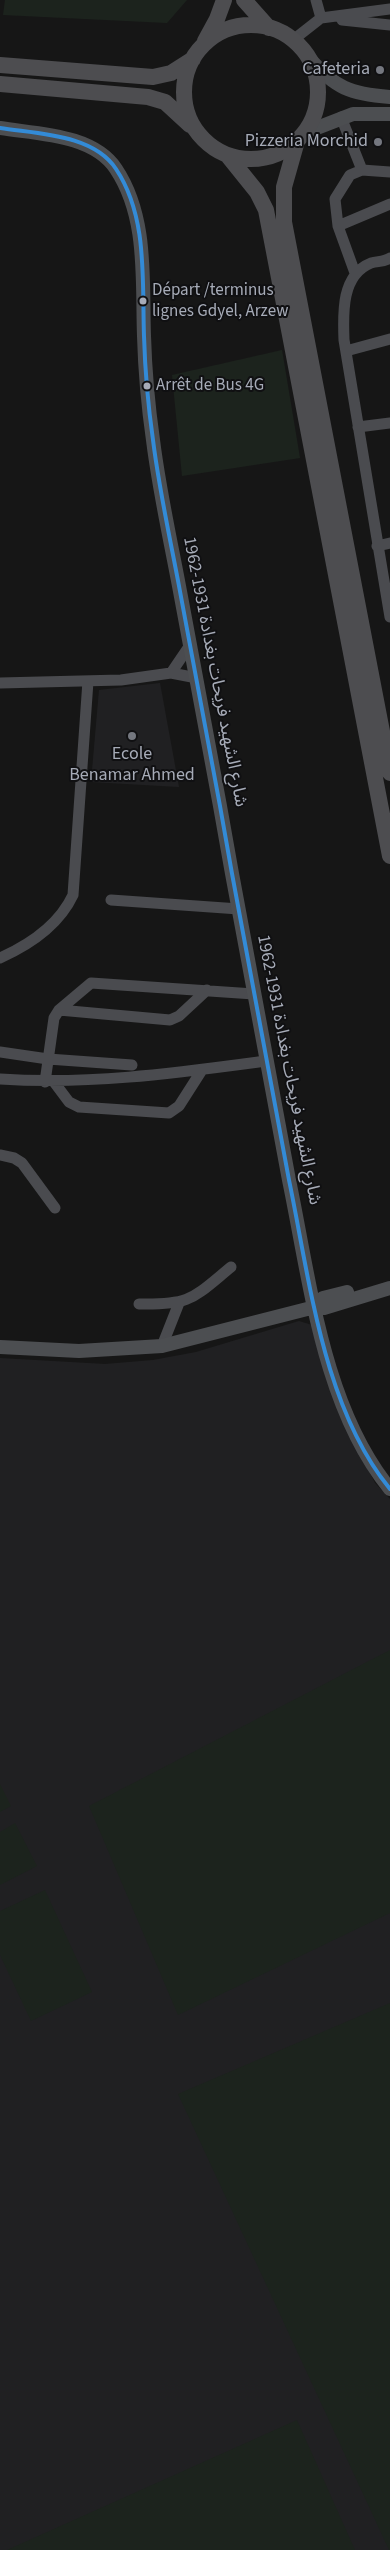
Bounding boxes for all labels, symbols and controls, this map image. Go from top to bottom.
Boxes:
place label: Cafeteria [302,59,370,81]
marker: Cafeteria [374,64,386,76]
place label: Pizzeria Morchid [245,131,368,153]
marker: Pizzeria Morchid [372,136,384,148]
place label: Départ /terminus lignes Gdyel, Arzew [152,281,288,321]
marker: Départ /terminus lignes Gdyel, Arzew [138,296,148,306]
place label: Arrêt de Bus 4G [156,376,264,396]
marker: Arrêt de Bus 4G [142,381,152,391]
street label: شارع الشهيد فريحات بغدادة 1931-1962 [177,535,251,809]
marker: Ecole Benamar Ahmed [126,730,138,742]
place label: Ecole Benamar Ahmed [69,744,195,786]
street label: شارع الشهيد فريحات بغدادة 1931-1962 [251,933,325,1207]

